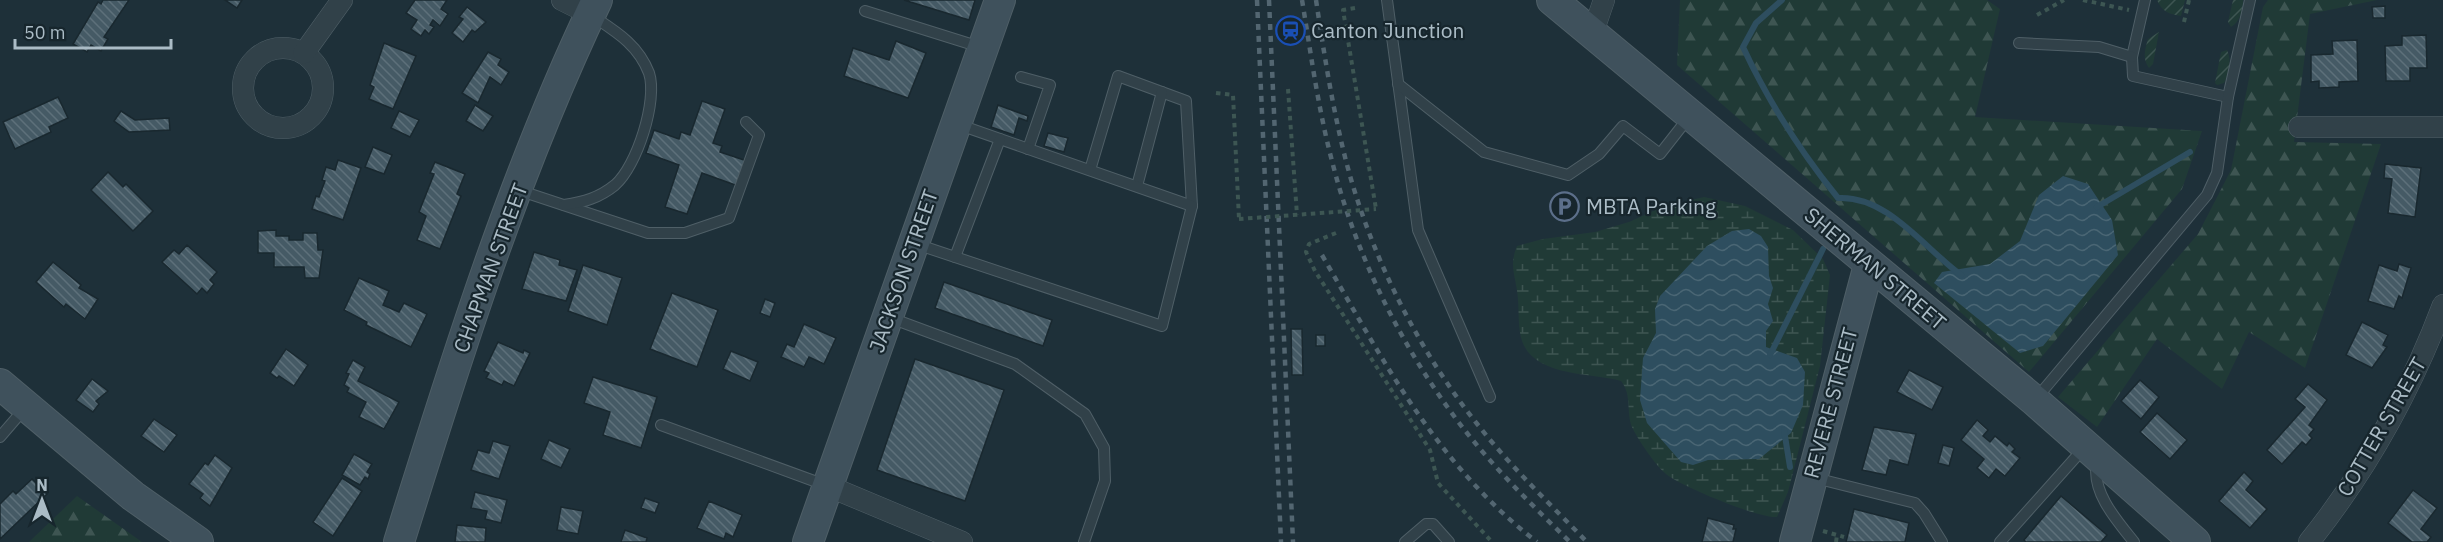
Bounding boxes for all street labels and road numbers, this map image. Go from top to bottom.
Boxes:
street label: CHAPMAN STREET [446,179,534,356]
street label: JACKSON STREET [862,185,944,356]
street label: SHERMAN STREET [1799,201,1952,336]
street label: REVERE STREET [1796,324,1864,481]
street label: COTTER STREET [2330,352,2432,501]

